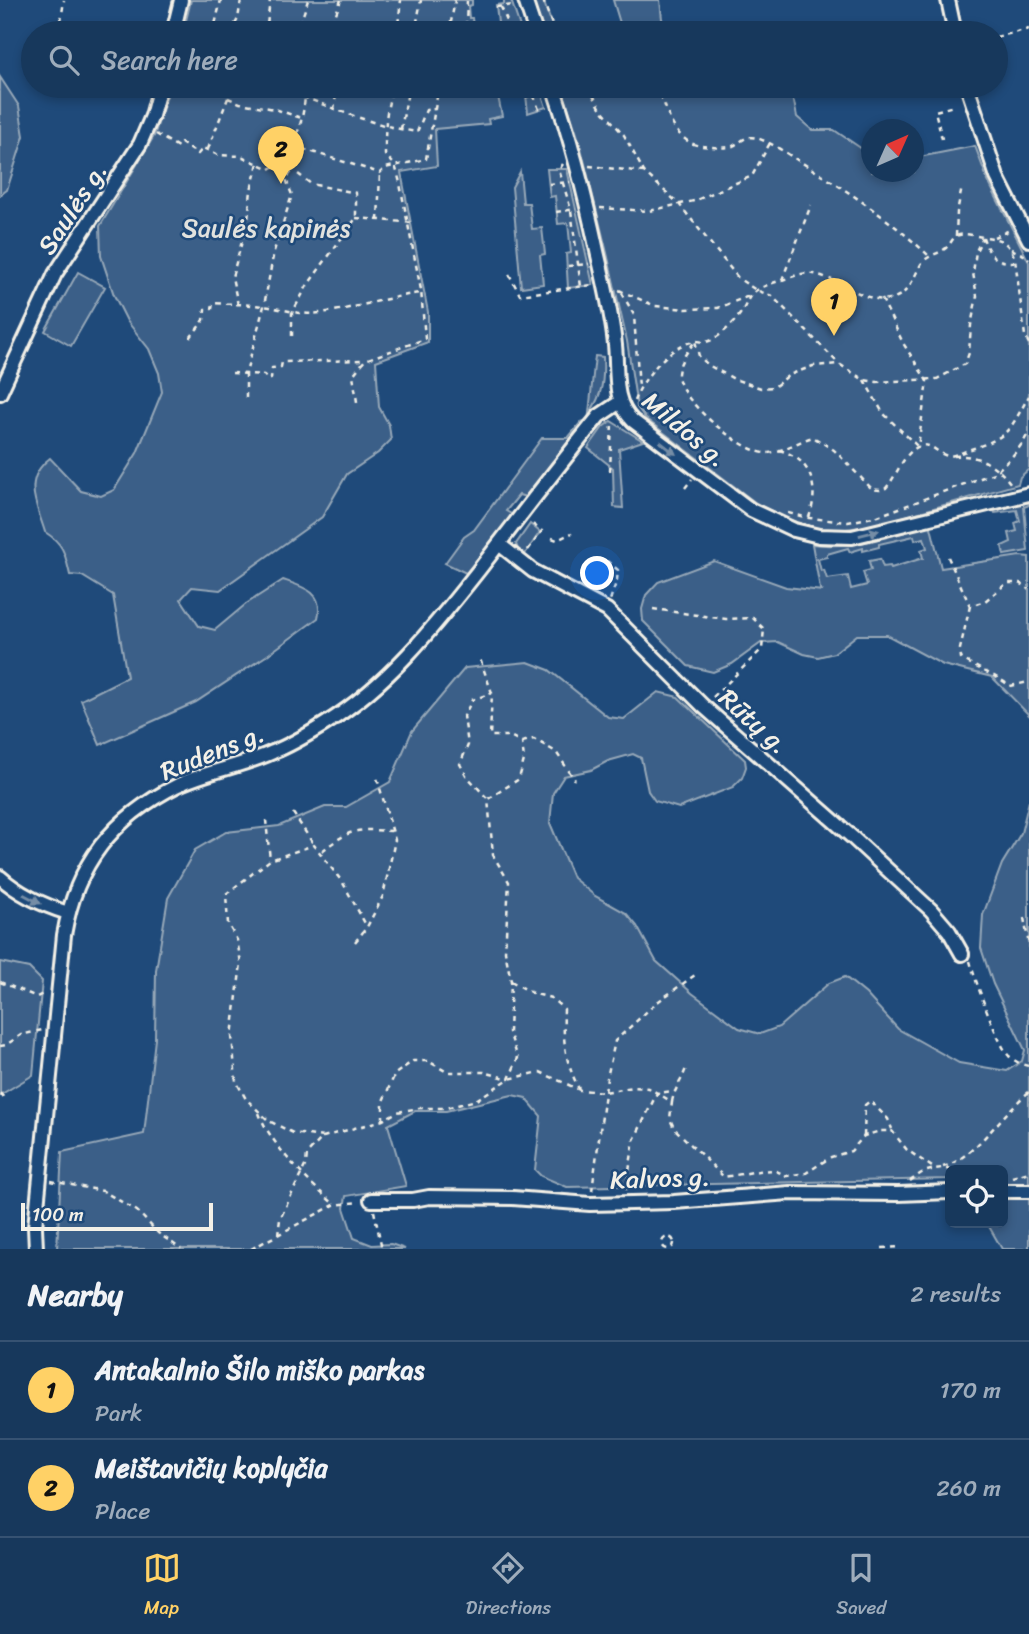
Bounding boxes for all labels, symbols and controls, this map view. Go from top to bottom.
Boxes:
search box [21,21,1008,98]
text: Search here [101,37,238,83]
icon: search [45,41,83,79]
north arrow [861,119,924,182]
pin: 2 [258,126,304,184]
street label: Saulės g. [24,152,120,264]
park label: Saulės kapinės [182,205,351,251]
pin: 1 [811,278,857,336]
street label: Mildos g. [631,379,739,479]
one-way arrow [659,441,677,456]
one-way arrow [858,527,880,538]
your location [580,556,614,590]
street label: Rūtų g. [708,676,800,766]
street label: Rudens g. [153,710,271,794]
one-way arrow [22,893,41,905]
street label: Kalvos g. [609,1153,711,1203]
map controls [945,1165,1008,1228]
button: locate [945,1165,1008,1228]
text: 100 m [32,1198,84,1231]
scale bar [21,1200,214,1232]
text: Nearby [28,1268,123,1322]
text: 2 results [910,1274,1001,1315]
text: Antakalnio Šilo miško parkas [95,1347,424,1393]
text: 1 [46,1370,56,1411]
text: 170 m [940,1370,1001,1411]
text: Park [95,1393,142,1434]
text: Meištavičių koplyčia [95,1445,328,1491]
text: 2 [44,1468,58,1509]
text: 260 m [936,1468,1001,1509]
text: Place [95,1491,150,1532]
tab: Map [143,1549,181,1624]
tab: Directions [466,1549,551,1624]
tab: Saved [836,1549,886,1624]

